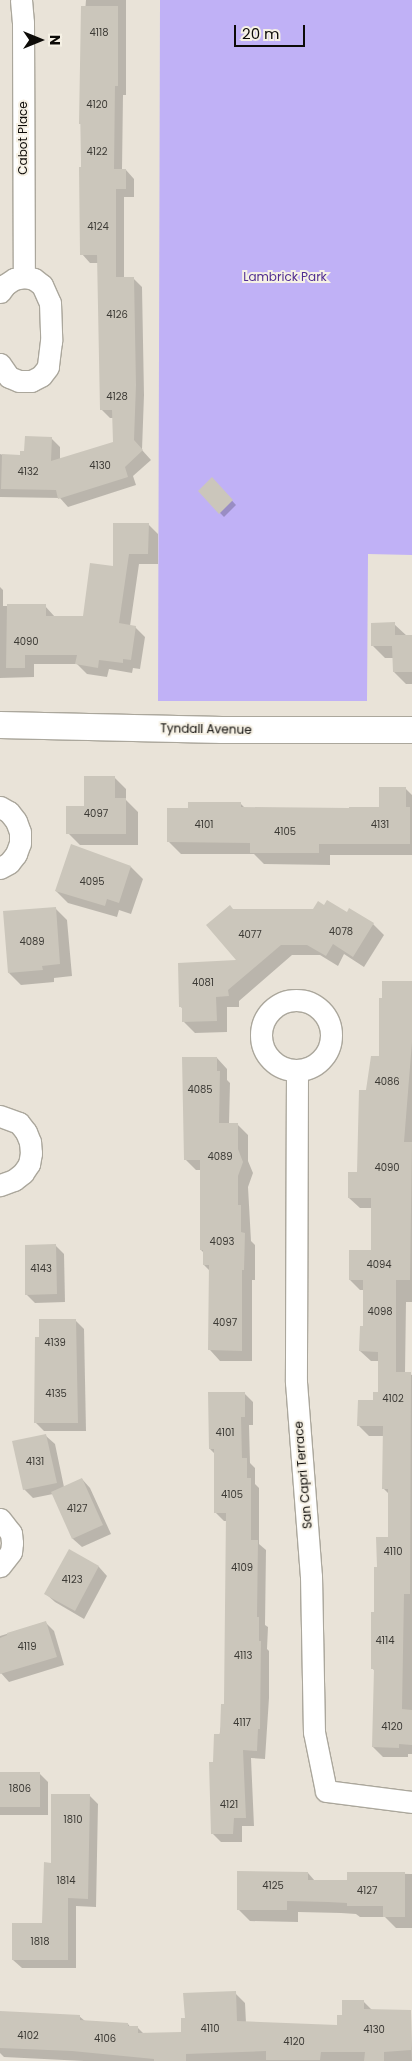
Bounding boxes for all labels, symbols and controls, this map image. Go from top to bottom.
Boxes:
north arrow [15,15,65,65]
scale bar [237,15,308,47]
text: 20 m [242,23,280,44]
house number: 4118 [90,27,108,39]
text: N [45,35,65,45]
house number: 4120 [86,99,108,111]
street label: Cabot Place [16,101,30,175]
house number: 4122 [87,146,107,158]
house number: 4124 [87,221,109,233]
park label: Lambrick Park [243,270,327,284]
house number: 4126 [106,309,128,321]
house number: 4128 [106,391,128,403]
house number: 4130 [89,460,111,472]
house number: 4132 [17,466,39,478]
house number: 4090 [13,636,39,648]
street label: Tyndall Avenue [160,721,252,737]
house number: 4097 [84,808,108,820]
house number: 4101 [195,819,213,831]
house number: 4131 [371,819,389,831]
house number: 4105 [274,826,296,838]
house number: 4095 [79,876,105,888]
house number: 4078 [329,926,353,938]
house number: 4077 [238,929,262,941]
house number: 4089 [19,936,45,948]
house number: 4081 [192,977,214,989]
house number: 4086 [374,1076,400,1088]
house number: 4085 [187,1084,213,1096]
house number: 4089 [207,1151,233,1163]
house number: 4090 [374,1162,400,1174]
house number: 4093 [210,1236,234,1248]
house number: 4094 [366,1259,392,1271]
house number: 4143 [30,1263,52,1275]
house number: 4098 [367,1306,393,1318]
house number: 4097 [213,1317,237,1329]
house number: 4139 [44,1337,66,1349]
house number: 4135 [45,1388,67,1400]
house number: 4102 [382,1393,404,1405]
street label: San Capri Terrace [291,1421,315,1529]
house number: 4101 [216,1427,234,1439]
house number: 4131 [26,1456,44,1468]
house number: 4105 [221,1489,243,1501]
house number: 4127 [67,1503,87,1515]
house number: 4110 [384,1546,402,1558]
house number: 4109 [231,1562,253,1574]
house number: 4123 [61,1574,83,1586]
house number: 4114 [376,1635,394,1647]
house number: 4119 [18,1641,36,1653]
house number: 4113 [234,1650,252,1662]
house number: 4117 [233,1717,251,1729]
house number: 4120 [381,1721,403,1733]
house number: 1806 [9,1783,31,1795]
house number: 4121 [220,1799,238,1811]
house number: 1810 [64,1814,82,1826]
house number: 1814 [57,1875,75,1887]
house number: 4125 [262,1880,284,1892]
house number: 4127 [357,1885,377,1897]
house number: 1818 [30,1936,50,1948]
house number: 4110 [201,2023,219,2035]
house number: 4130 [363,2024,385,2036]
house number: 4102 [17,2030,39,2042]
house number: 4106 [94,2033,116,2045]
house number: 4120 [283,2036,305,2048]

